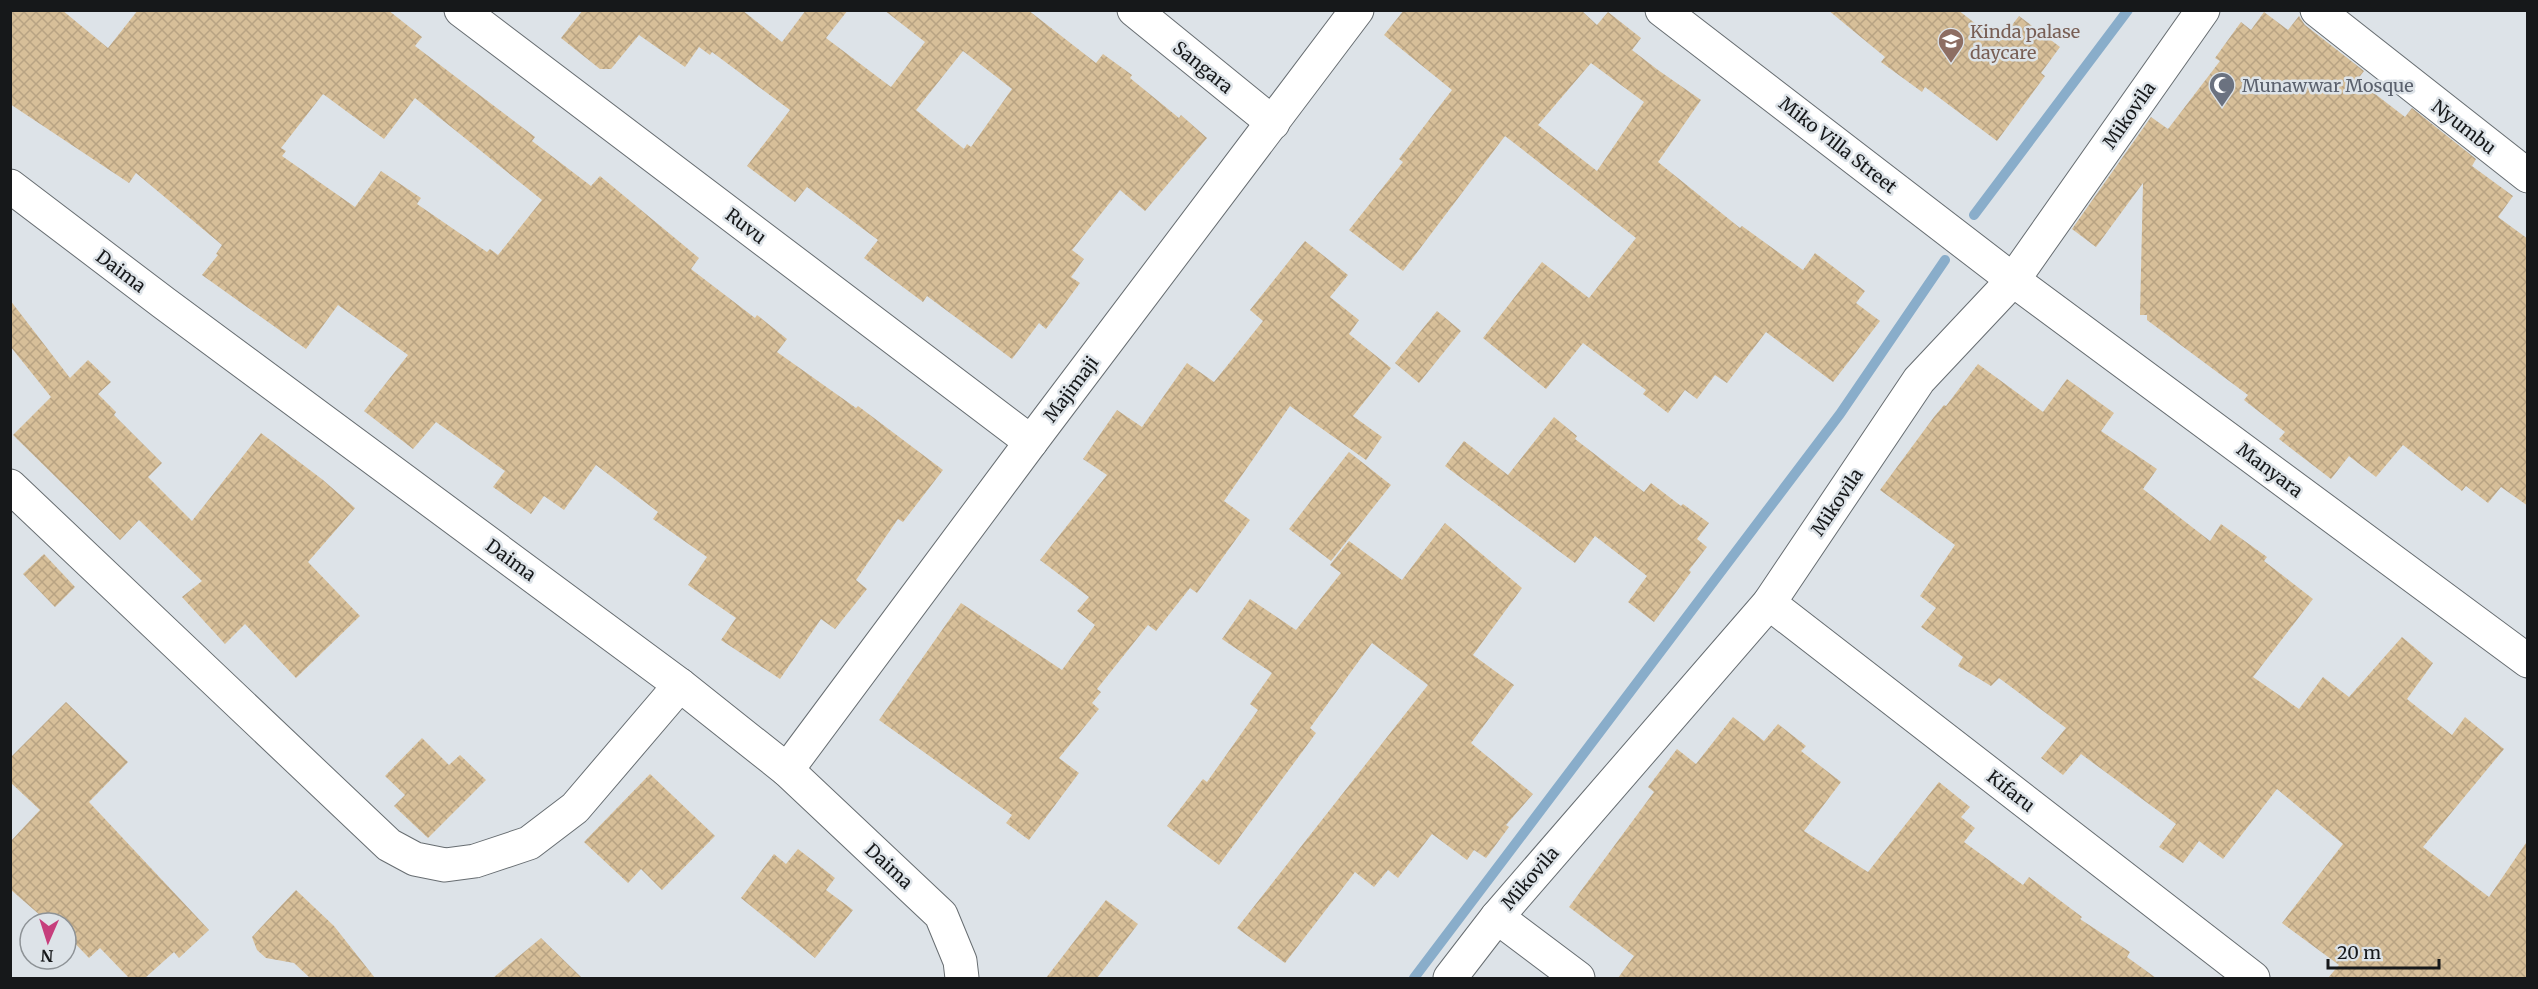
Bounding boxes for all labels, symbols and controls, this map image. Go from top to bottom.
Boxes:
place label: Kinda palase daycare [1970,20,2080,64]
school or university icon: Kinda palase daycare [1936,26,1966,64]
street label: Sangara [1168,36,1238,98]
mosque icon: Munawwar Mosque [2207,70,2237,108]
place label: Munawwar Mosque [2242,74,2414,97]
street label: Mikovila [2098,77,2160,153]
street label: Miko Villa Street [1774,92,1902,198]
street label: Nyumbu [2427,95,2501,159]
street label: Ruvu [721,203,771,249]
street label: Daima [91,245,151,297]
street label: Majimaji [1039,351,1103,427]
street label: Manyara [2233,438,2308,502]
street label: Mikovila [1806,464,1868,540]
street label: Daima [481,534,541,586]
street label: Kifaru [1982,765,2040,817]
street label: Daima [860,838,918,894]
street label: Mikovila [1496,841,1564,914]
north arrow [18,911,78,971]
scale bar [2328,932,2439,970]
text: 20 m [2337,941,2381,964]
text: N [40,946,54,966]

